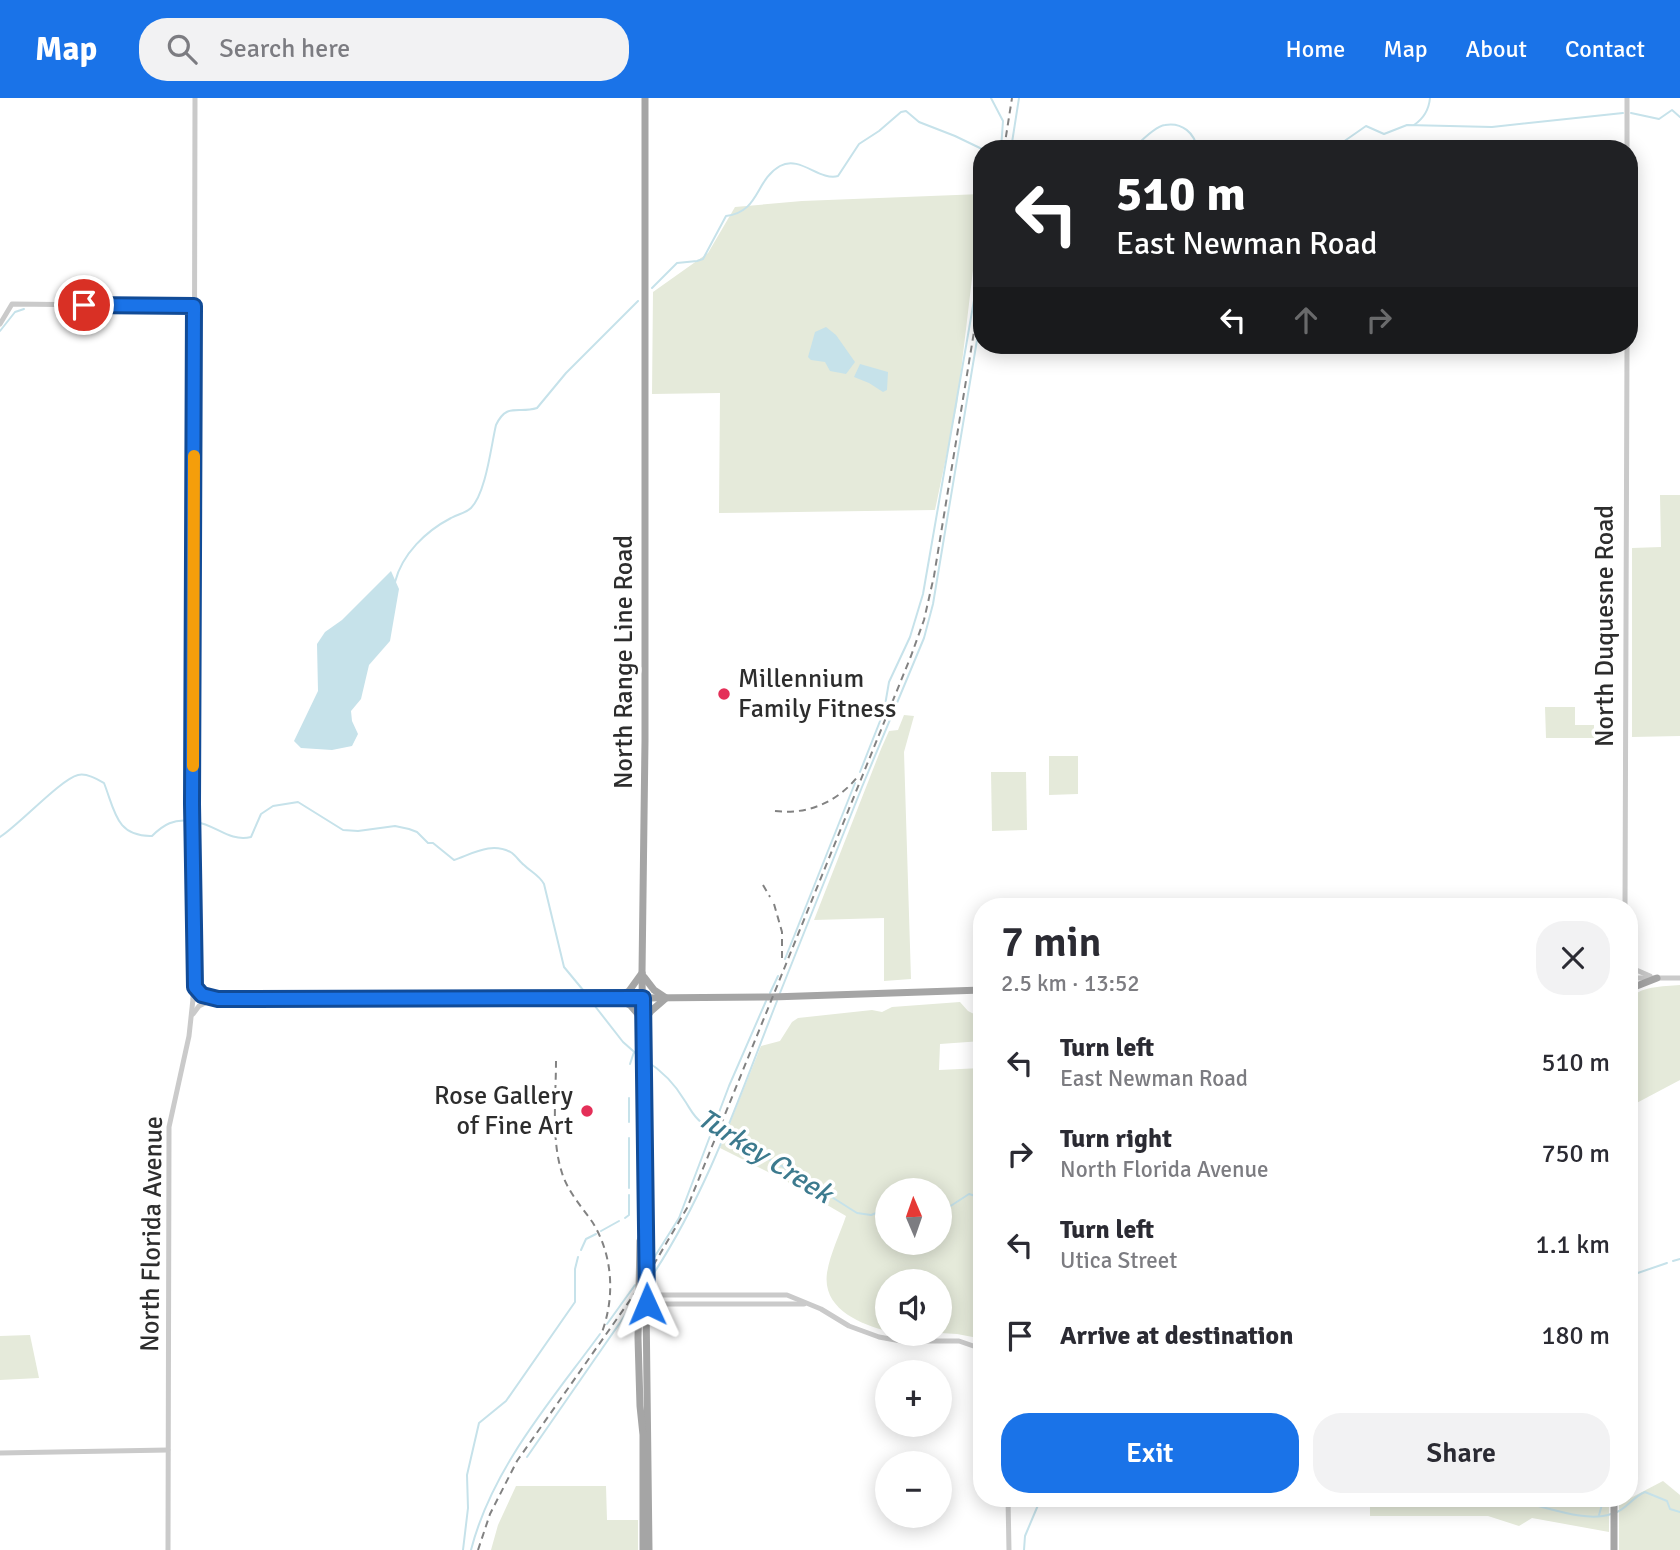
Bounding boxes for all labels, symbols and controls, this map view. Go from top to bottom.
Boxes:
search box [139,18,629,81]
text: Map [35,29,97,70]
icon: search [163,30,201,68]
text: Search here [219,33,350,65]
text: Home [1285,34,1345,64]
text: Map [1383,34,1428,64]
text: About [1466,34,1527,64]
text: Contact [1565,34,1645,64]
text: 510 m [1116,164,1246,224]
icon: left [1001,168,1092,259]
text: East Newman Road [1116,224,1378,263]
pin [54,275,114,335]
icon: arrive [65,286,103,324]
icon: left [1214,301,1252,339]
icon: ahead [1287,301,1325,339]
icon: right [1360,301,1398,339]
street label: North Duquesne Road [1589,505,1621,747]
street label: North Range Line Road [608,535,640,789]
place label: Millennium Family Fitness [738,663,896,725]
marker: Millennium Family Fitness [716,686,732,702]
text: 7 min [1001,917,1102,968]
button: close [1536,921,1610,995]
text: 2.5 km · 13:52 [1001,969,1140,998]
text: Turn left [1060,1032,1154,1064]
icon: left [1001,1044,1039,1082]
text: 510 m [1541,1047,1610,1079]
text: East Newman Road [1060,1064,1248,1093]
place label: Rose Gallery of Fine Art [434,1080,573,1142]
water label: Turkey Creek [691,1101,841,1212]
marker: Rose Gallery of Fine Art [579,1103,595,1119]
street label: North Florida Avenue [134,1116,170,1352]
text: Turn right [1060,1123,1172,1155]
icon: right [1001,1135,1039,1173]
text: 750 m [1541,1138,1610,1170]
text: North Florida Avenue [1060,1155,1269,1184]
north arrow [875,1178,952,1255]
map controls [875,1178,952,1528]
text: Turn left [1060,1214,1154,1246]
icon: left [1001,1226,1039,1264]
text: 1.1 km [1536,1229,1610,1261]
text: Utica Street [1060,1246,1177,1275]
position arrow [610,1267,684,1341]
button: sound [875,1269,952,1346]
icon: arrive [1001,1317,1039,1355]
text: Arrive at destination [1060,1320,1293,1352]
text: 180 m [1541,1320,1610,1352]
button: + [875,1360,952,1437]
button: Exit [1001,1413,1299,1493]
button: Share [1313,1413,1610,1493]
button: − [875,1451,952,1528]

